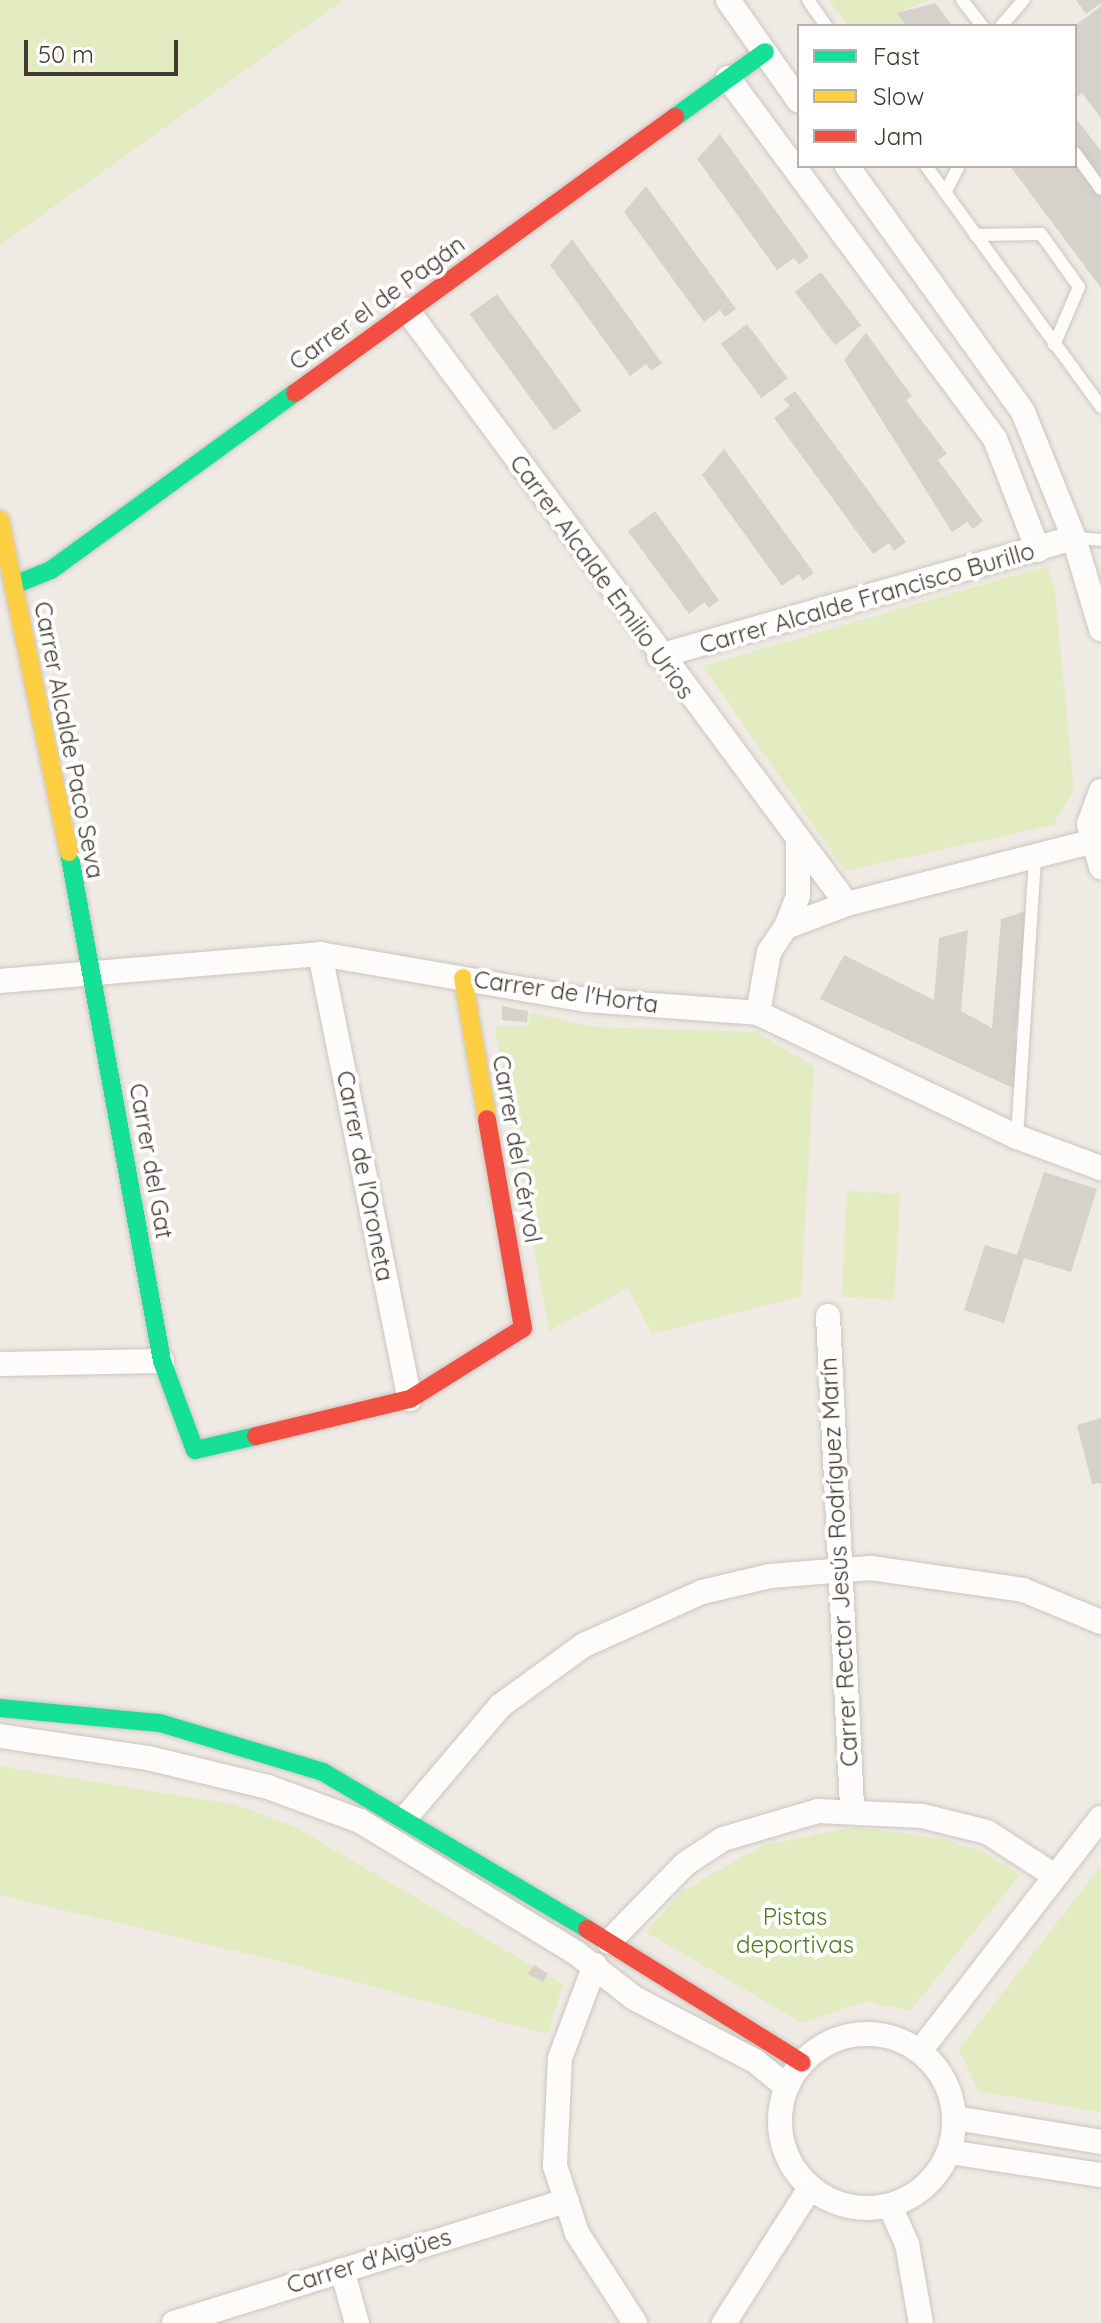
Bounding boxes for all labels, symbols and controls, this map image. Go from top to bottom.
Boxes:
scale bar [28,24,182,74]
legend [797,24,1077,168]
text: 50 m [38,39,94,69]
text: Fast [873,41,920,71]
text: Slow [873,81,924,111]
text: Jam [873,121,923,151]
street label: Carrer el de Pagán [284,230,470,376]
street label: Carrer Alcalde Emilio Urios [504,449,700,705]
street label: Carrer Alcalde Francisco Burillo [696,536,1038,660]
street label: Carrer Alcalde Paco Seva [28,599,110,881]
street label: Carrer de l'Horta [472,965,660,1019]
street label: Carrer del Cérvol [486,1053,548,1245]
street label: Carrer de l'Oroneta [330,1068,400,1284]
street label: Carrer del Gat [123,1081,179,1241]
street label: Carrer Rector Jesús Rodríguez Marín [814,1357,864,1767]
park label: Pistas deportivas [736,1903,854,1959]
street label: Carrer d'Aigües [283,2222,455,2300]

